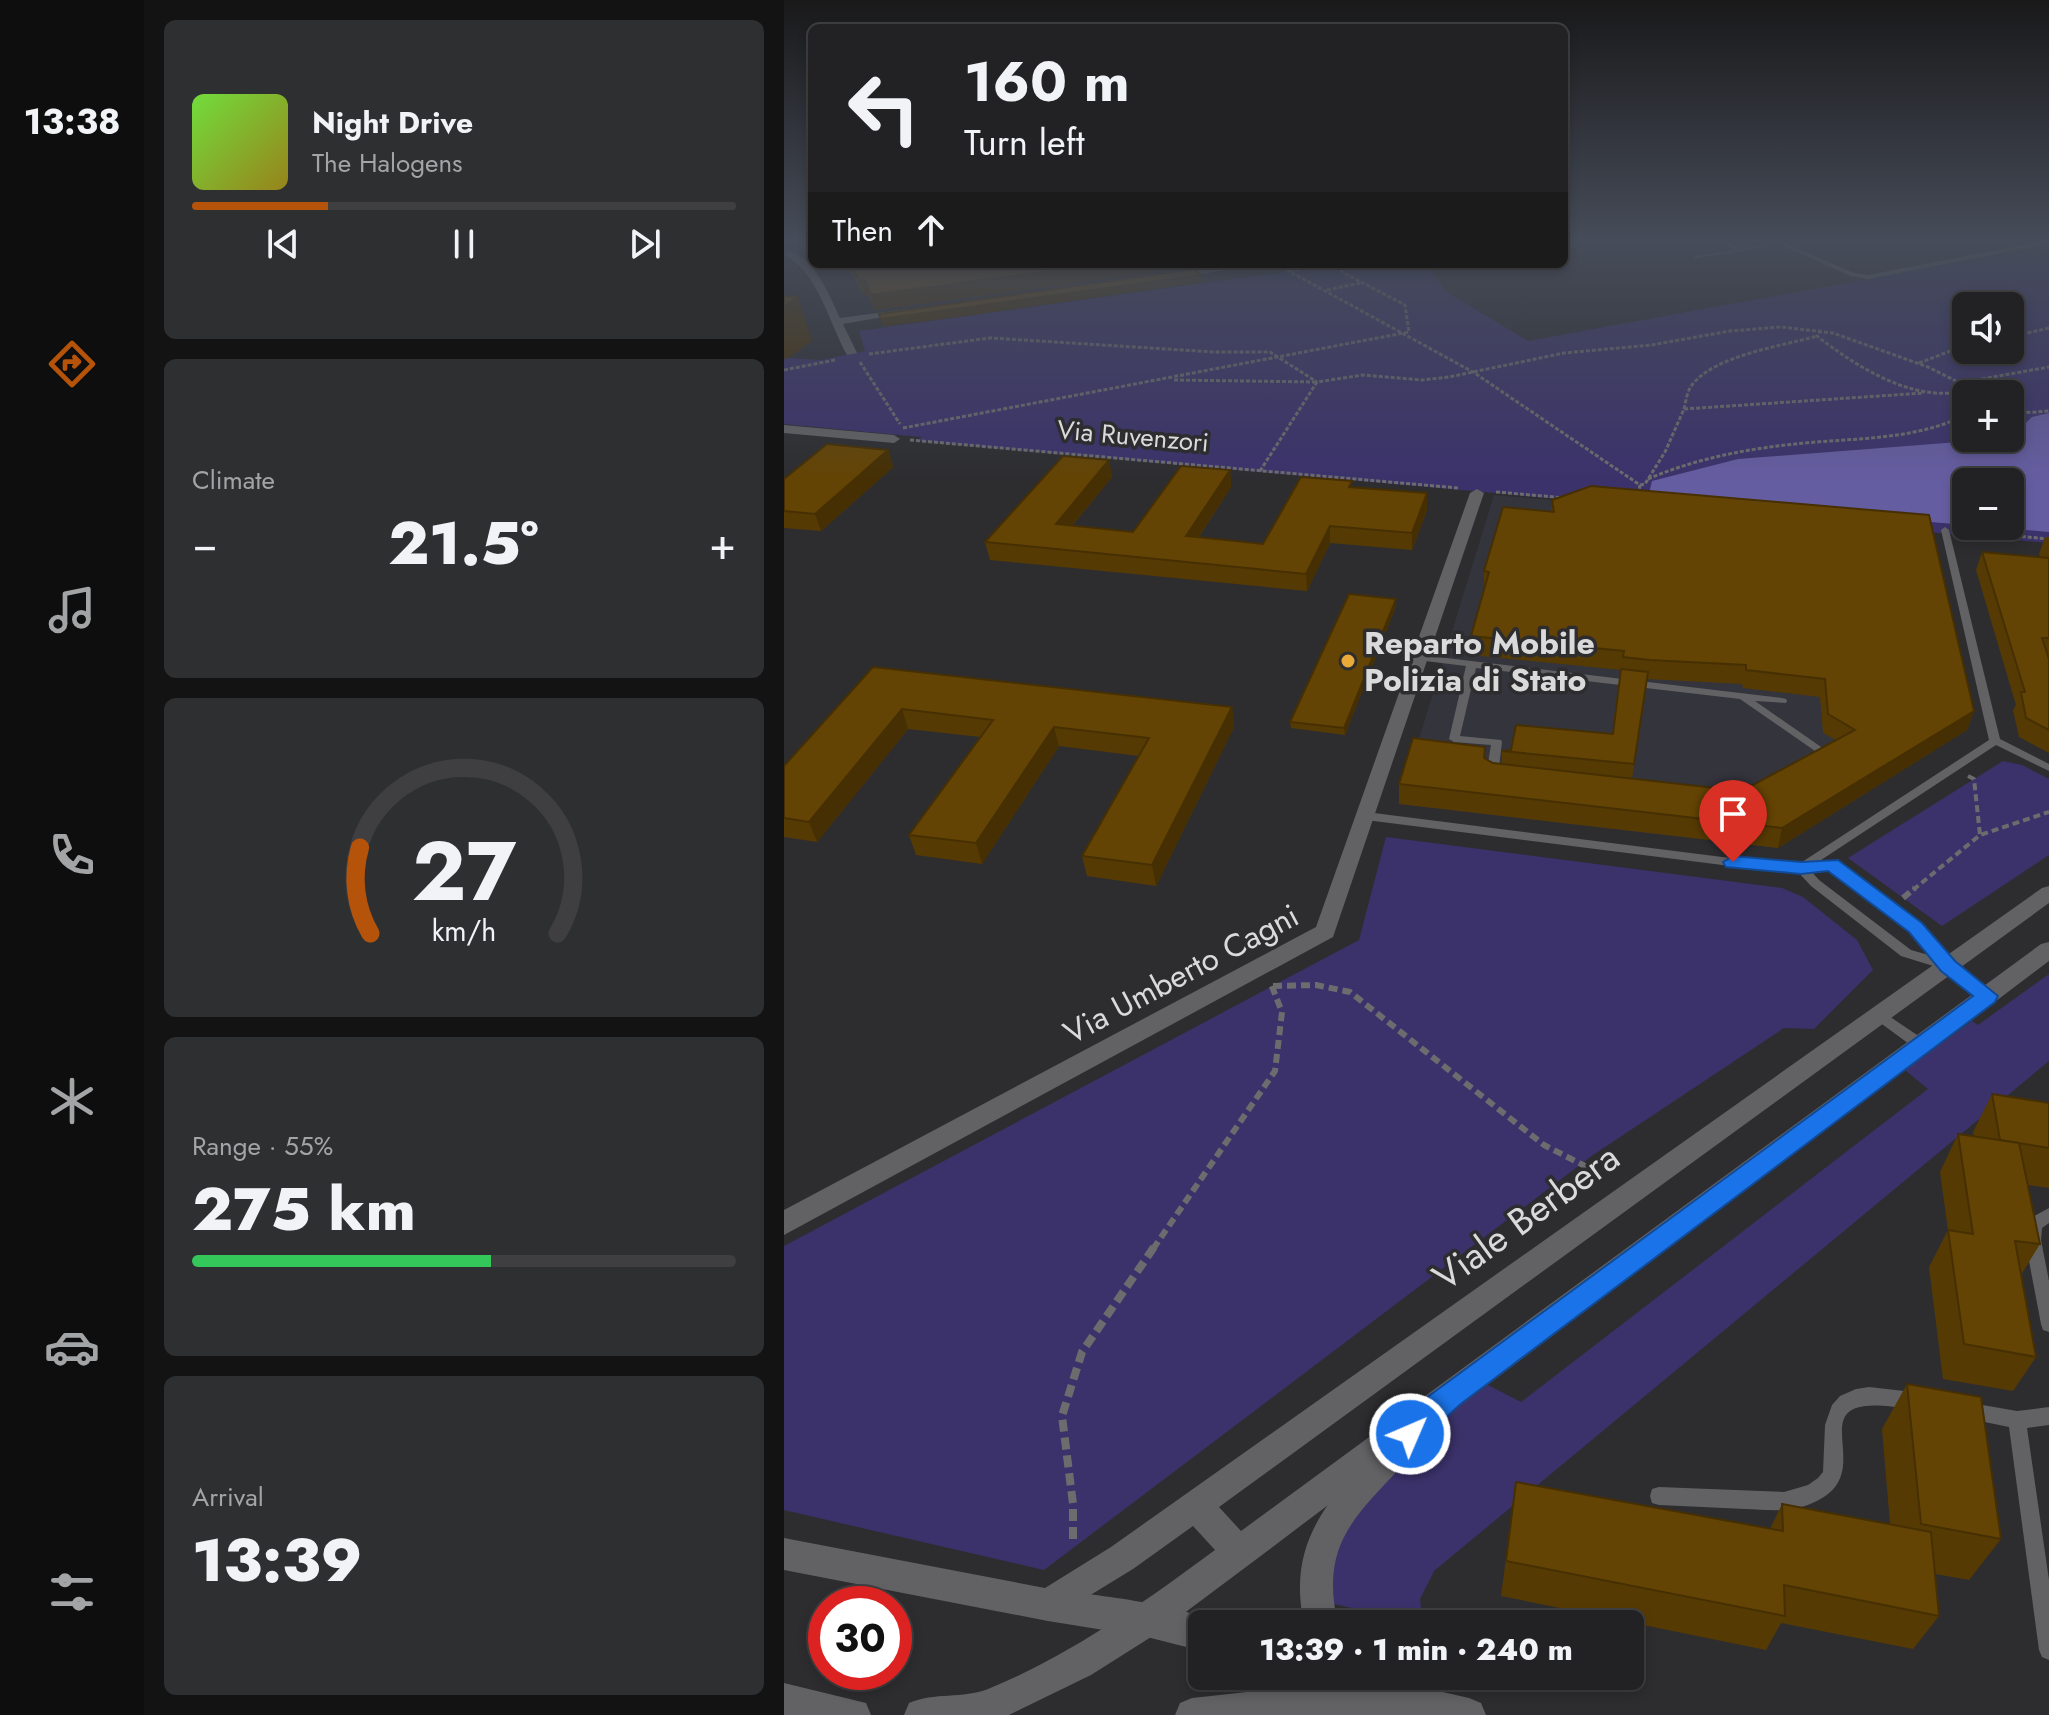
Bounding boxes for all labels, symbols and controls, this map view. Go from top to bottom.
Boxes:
text: 160 m [964,41,1130,122]
icon: left [832,56,936,160]
text: 13:38 [23,95,121,147]
text: Night Drive [312,101,473,144]
text: Turn left [964,116,1085,168]
text: The Halogens [312,144,463,182]
icon: ahead [909,208,953,252]
text: Then [832,209,893,252]
icon: previous [261,222,305,266]
icon: pause [442,222,486,266]
icon: next [623,222,667,266]
map controls [1952,292,2024,540]
button: sound [1952,292,2024,364]
icon: directions [44,336,100,392]
button: + [1952,380,2024,452]
street label: Via Ruvenzori [1056,410,1210,462]
text: Climate [192,461,275,499]
button: − [1952,468,2024,540]
text: 21.5° [388,500,539,587]
text: − [192,512,218,576]
text: + [709,512,736,576]
icon: music [44,582,100,638]
place label: Reparto Mobile Polizia di Stato [1364,620,1595,703]
marker: Reparto Mobile Polizia di Stato [1339,652,1357,670]
pin [1699,780,1767,862]
icon: arrive [1711,792,1755,836]
text: 27 [412,810,516,930]
icon: phone [44,827,100,883]
street label: Via Umberto Cagni [1055,893,1307,1055]
text: km/h [432,910,496,952]
icon: climate [44,1073,100,1129]
text: Range · 55% [192,1127,333,1165]
street label: Viale Berbera [1421,1130,1631,1303]
text: 275 km [192,1166,416,1253]
icon: car [44,1319,100,1375]
position arrow [1368,1392,1452,1476]
text: Arrival [192,1478,264,1516]
text: 13:39 [192,1517,362,1604]
icon: filters [44,1564,100,1620]
speed limit sign: 30 [808,1586,912,1690]
text: 13:39 · 1 min · 240 m [1259,1628,1573,1671]

